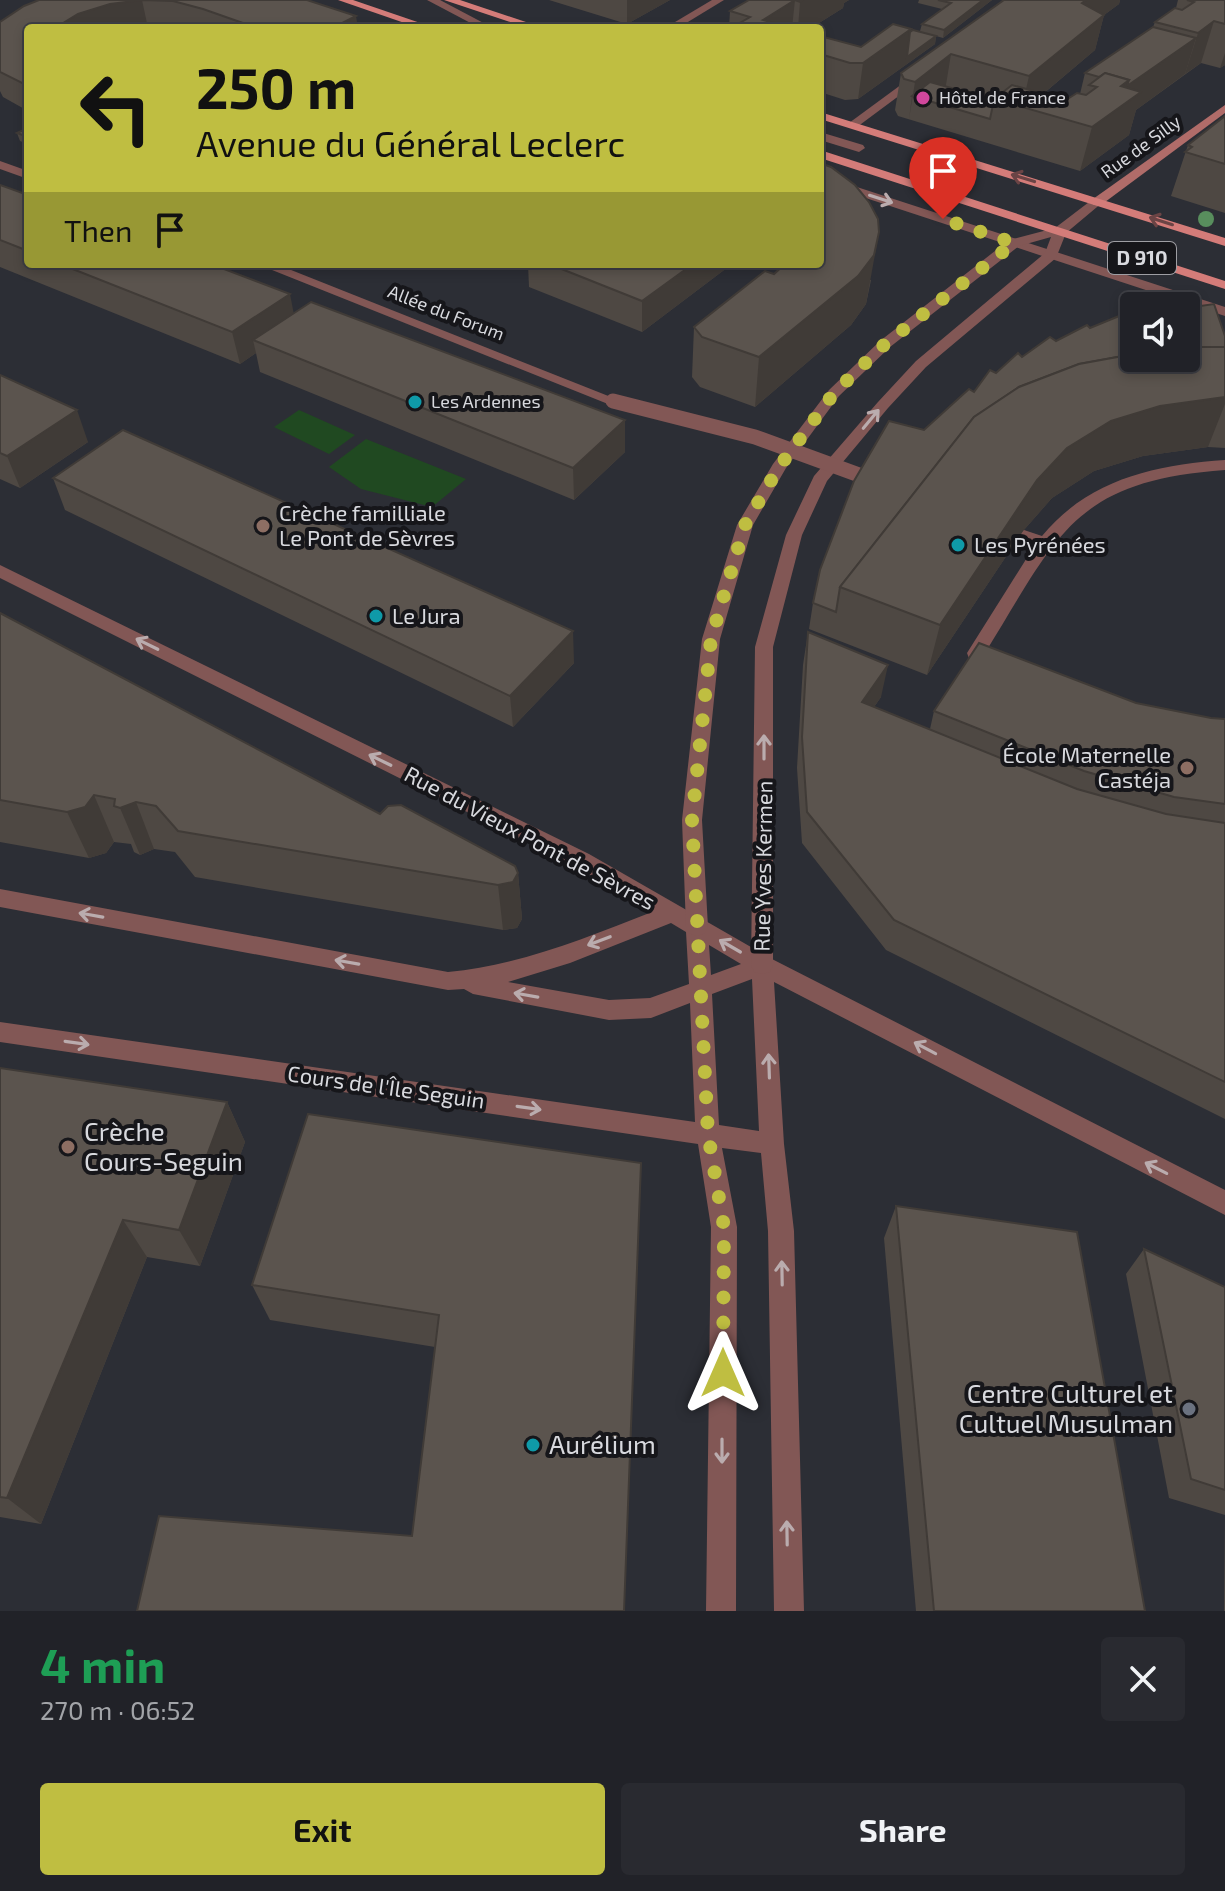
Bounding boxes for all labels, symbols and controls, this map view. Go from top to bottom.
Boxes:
text: 250 m [196,53,356,120]
icon: left [64,56,168,160]
place label: Hôtel de France [939,86,1066,108]
marker: Hôtel de France [914,89,932,107]
street label: Rue de Silly [1096,110,1185,183]
text: Avenue du Général Leclerc [196,121,625,164]
pin [909,137,977,219]
icon: arrive [921,149,965,193]
one-way arrow [1010,170,1036,185]
one-way arrow [869,193,894,208]
icon: arrive [148,208,192,252]
text: Then [64,212,132,248]
one-way arrow [1149,213,1174,228]
road number: D 910 [1108,242,1176,274]
street label: Allée du Forum [385,280,508,344]
map controls [1120,292,1200,372]
button: sound [1120,292,1200,372]
place label: Les Ardennes [431,390,541,412]
marker: Les Ardennes [406,393,424,411]
one-way arrow [862,410,880,430]
place label: Crèche familliale Le Pont de Sèvres [279,499,455,550]
marker: Crèche familliale Le Pont de Sèvres [254,517,272,535]
place label: Les Pyrénées [974,531,1106,557]
marker: Les Pyrénées [949,536,967,554]
place label: Le Jura [392,602,460,628]
marker: Le Jura [367,607,385,625]
one-way arrow [135,636,159,651]
one-way arrow [756,734,772,761]
place label: École Maternelle Castéja [1002,741,1171,793]
one-way arrow [368,751,392,767]
marker: École Maternelle Castéja [1178,759,1196,777]
street label: Rue du Vieux Pont de Sèvres [401,760,660,914]
street label: Rue Yves Kermen [748,780,776,952]
one-way arrow [79,906,105,921]
one-way arrow [587,935,612,949]
one-way arrow [719,938,742,954]
one-way arrow [335,953,360,968]
one-way arrow [513,986,539,1001]
one-way arrow [64,1036,89,1051]
one-way arrow [913,1040,937,1056]
one-way arrow [762,1053,777,1080]
street label: Cours de l'Île Seguin [286,1059,486,1113]
one-way arrow [515,1101,541,1116]
place label: Crèche Cours-Seguin [84,1115,243,1176]
marker: Crèche Cours-Seguin [59,1138,77,1156]
one-way arrow [1144,1160,1168,1175]
one-way arrow [774,1260,789,1287]
position arrow [681,1331,765,1415]
place label: Centre Culturel et Cultuel Musulman [959,1377,1173,1438]
marker: Centre Culturel et Cultuel Musulman [1180,1400,1198,1418]
place label: Aurélium [549,1428,656,1459]
marker: Aurélium [524,1436,542,1454]
one-way arrow [714,1437,730,1464]
one-way arrow [780,1520,795,1547]
text: 4 min [40,1635,165,1693]
button: close [1101,1637,1185,1721]
text: 270 m · 06:52 [40,1694,195,1725]
button: Exit [40,1783,605,1875]
button: Share [621,1783,1185,1875]

